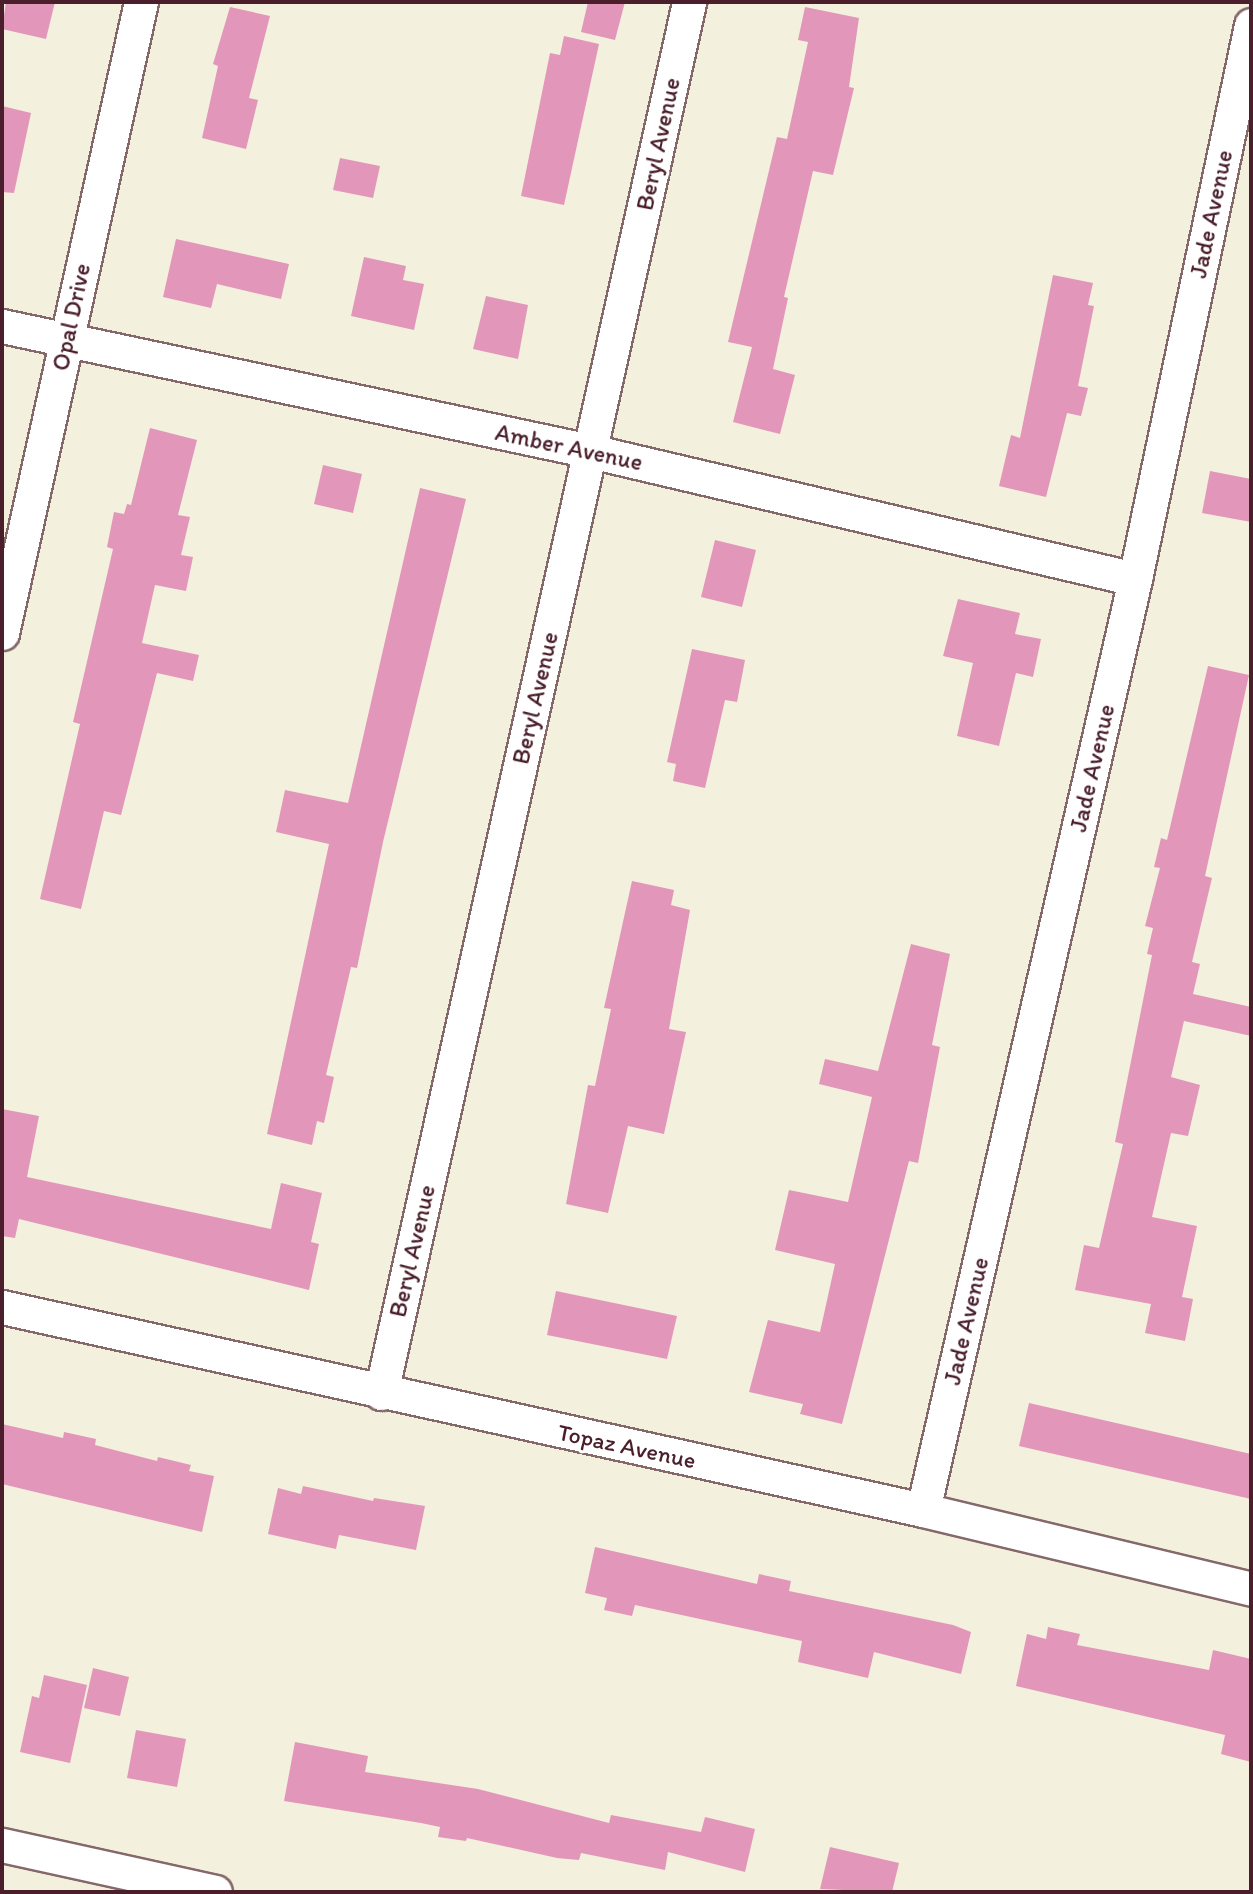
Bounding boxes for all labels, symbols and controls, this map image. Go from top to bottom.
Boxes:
street label: Beryl Avenue [630,75,686,213]
street label: Jade Avenue [1184,148,1238,280]
street label: Opal Drive [46,261,96,373]
street label: Amber Avenue [493,417,645,477]
street label: Beryl Avenue [506,629,564,767]
street label: Jade Avenue [1063,702,1121,834]
street label: Beryl Avenue [383,1182,441,1320]
street label: Jade Avenue [937,1255,995,1387]
street label: Topaz Avenue [556,1417,698,1475]

